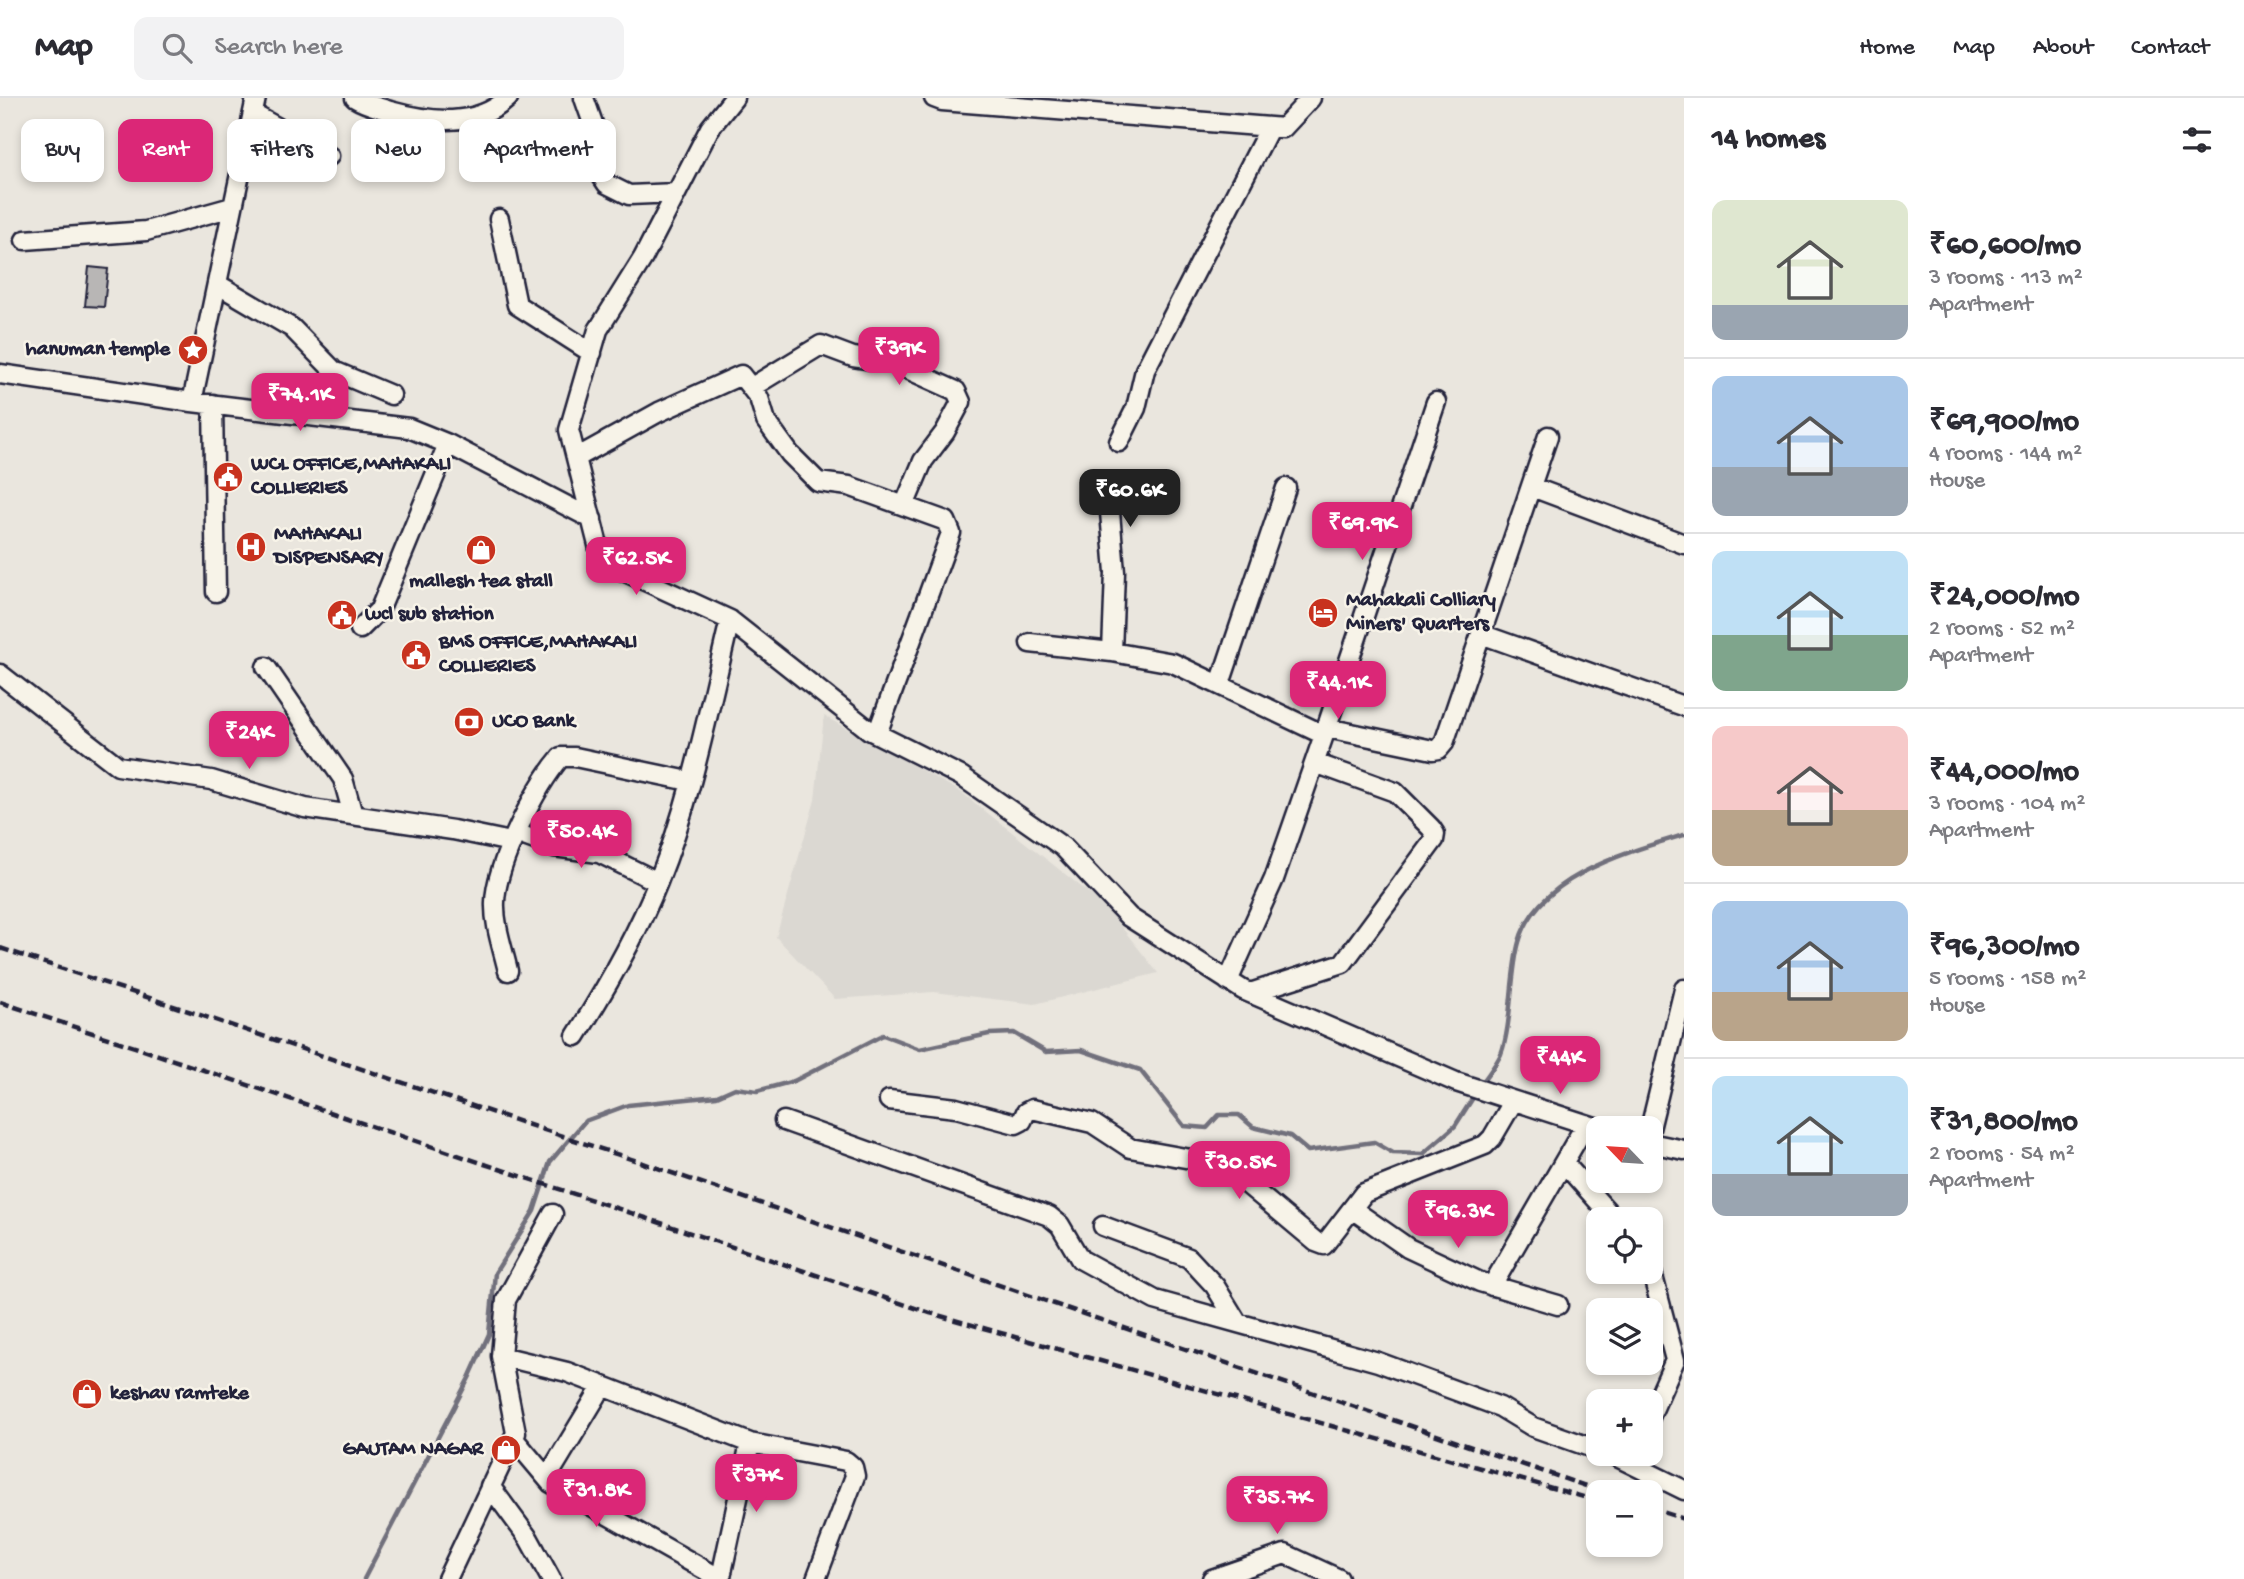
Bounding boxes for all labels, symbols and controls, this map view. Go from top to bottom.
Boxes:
search box [134,17,624,80]
text: Map [35,29,92,67]
icon: search [158,29,196,67]
text: Search here [214,33,343,64]
text: Home [1859,34,1915,63]
text: Map [1953,34,1995,63]
text: About [2033,34,2093,63]
text: Contact [2131,34,2209,63]
chip: Buy [21,119,104,182]
chip: Rent [118,119,213,182]
chip: Filters [227,119,337,182]
chip: New [351,119,445,182]
chip: Apartment [459,119,616,182]
icon: filters [2178,121,2216,159]
text: 14 homes [1712,123,1825,158]
icon: home [1768,228,1852,312]
text: ₹60,600/mo [1929,230,2081,265]
text: 3 rooms · 113 m² [1929,265,2083,292]
text: Apartment [1929,292,2033,319]
pin: ₹39K [858,328,940,387]
place icon: hanuman temple [176,333,210,367]
text: ₹39K [874,336,924,363]
place label: hanuman temple [26,338,171,363]
pin: ₹74.1K [243,374,357,433]
text: ₹74.1K [267,382,333,409]
icon: home [1768,404,1852,488]
text: ₹69,900/mo [1929,406,2079,441]
text: 4 rooms · 144 m² [1929,441,2082,468]
place label: WCL OFFICE,MAHAKALI COLLIERIES [250,453,451,502]
public building icon: WCL OFFICE,MAHAKALI COLLIERIES [211,460,245,494]
text: House [1929,468,1985,495]
pin: ₹60.6K [1073,470,1187,529]
text: ₹60.6K [1095,478,1165,505]
pin: ₹69.9K [1305,503,1419,562]
text: ₹69.9K [1328,511,1396,538]
place label: MAHAKALI DISPENSARY [272,523,384,572]
hospital icon: MAHAKALI DISPENSARY [234,530,268,564]
shop icon: mallesh tea stall [464,533,498,567]
pin: ₹62.5K [579,538,693,597]
text: ₹62.5K [602,546,670,573]
place label: mallesh tea stall [409,570,553,595]
icon: home [1768,579,1852,663]
text: ₹24,000/mo [1929,581,2080,616]
place label: Mahakali Colliary Miners' Quarters [1346,589,1497,638]
hotel icon: Mahakali Colliary Miners' Quarters [1306,596,1340,630]
public building icon: wcl sub station [325,598,359,632]
place label: wcl sub station [364,603,495,628]
text: 2 rooms · 52 m² [1929,616,2075,643]
place label: BMS OFFICE,MAHAKALI COLLIERIES [438,631,637,680]
public building icon: BMS OFFICE,MAHAKALI COLLIERIES [399,638,433,672]
text: Apartment [1929,643,2033,670]
pin: ₹44.1K [1281,662,1395,721]
text: ₹44.1K [1306,670,1370,697]
bank icon: UCO Bank [452,705,486,739]
place label: UCO Bank [492,710,577,735]
pin: ₹24K [208,712,290,771]
text: ₹24K [225,720,273,747]
icon: home [1768,754,1852,838]
text: ₹44,000/mo [1929,756,2079,791]
text: 3 rooms · 104 m² [1929,791,2085,818]
pin: ₹50.4K [524,810,638,870]
text: Apartment [1929,818,2033,845]
text: ₹50.4K [546,819,616,846]
icon: home [1768,929,1852,1013]
text: ₹96,300/mo [1929,931,2080,966]
text: 5 rooms · 158 m² [1929,966,2086,993]
text: House [1929,993,1985,1020]
pin: ₹44K [1519,1037,1601,1096]
text: ₹44K [1536,1045,1584,1072]
icon: home [1768,1104,1852,1188]
text: ₹31,800/mo [1929,1106,2078,1141]
north arrow [1586,1116,1662,1194]
map controls [1586,1116,1663,1557]
text: 2 rooms · 54 m² [1929,1141,2075,1168]
pin: ₹30.5K [1182,1142,1296,1201]
text: ₹30.5K [1204,1150,1274,1177]
text: Apartment [1929,1168,2033,1195]
pin: ₹96.3K [1401,1190,1515,1250]
text: ₹96.3K [1424,1199,1492,1226]
button: locate [1586,1207,1663,1284]
button: layers [1586,1298,1663,1375]
shop icon: keshav ramteke [70,1377,104,1411]
place label: keshav ramteke [110,1382,250,1407]
button: + [1586,1389,1663,1466]
shop icon: GAUTAM NAGAR [489,1433,523,1467]
place label: GAUTAM NAGAR [343,1438,485,1463]
pin: ₹37K [715,1454,797,1514]
text: ₹37K [731,1463,781,1490]
pin: ₹31.8K [539,1470,653,1529]
pin: ₹35.7K [1220,1476,1334,1536]
text: ₹31.8K [563,1478,629,1505]
button: − [1586,1480,1663,1557]
text: ₹35.7K [1242,1485,1312,1512]

